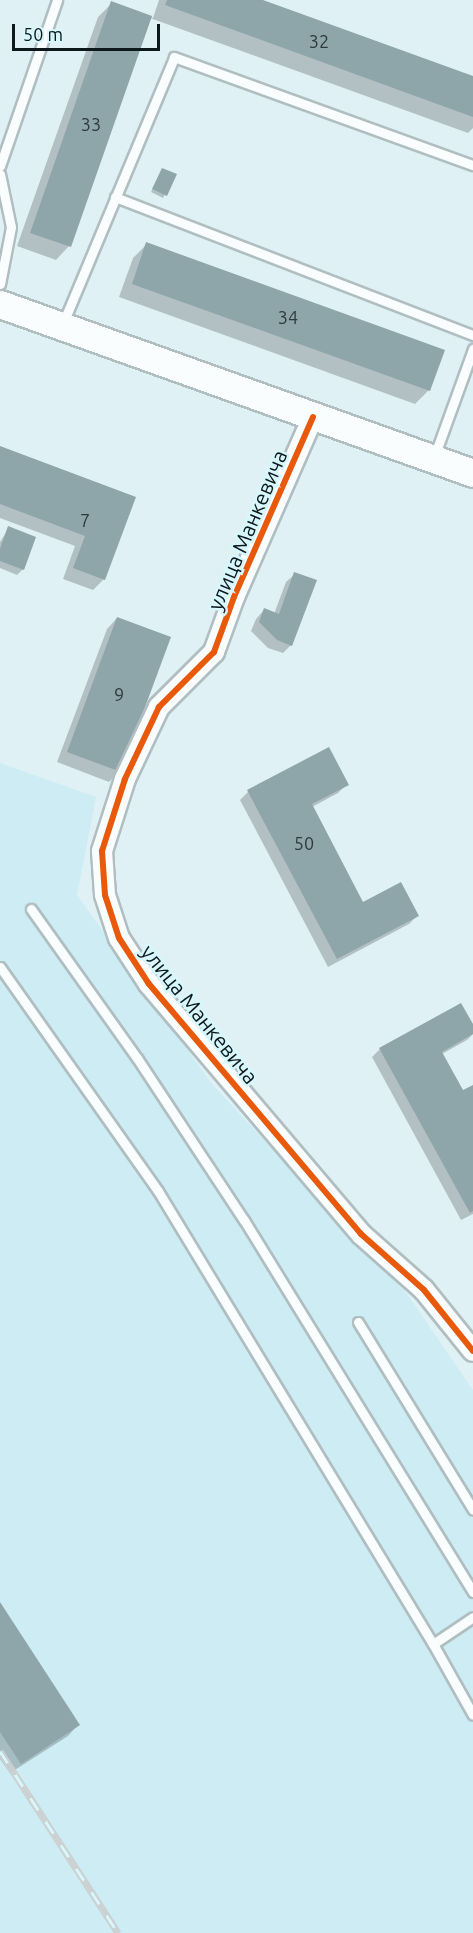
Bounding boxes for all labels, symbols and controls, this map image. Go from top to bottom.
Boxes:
scale bar [15,12,164,50]
text: 50 m [23,24,63,44]
house number: 32 [309,30,329,52]
house number: 33 [81,113,101,135]
house number: 34 [278,306,298,328]
street label: улица Манкевича [202,446,292,614]
house number: 7 [80,509,90,531]
house number: 9 [114,683,124,705]
house number: 50 [294,832,314,854]
street label: улица Манкевича [136,939,264,1089]

